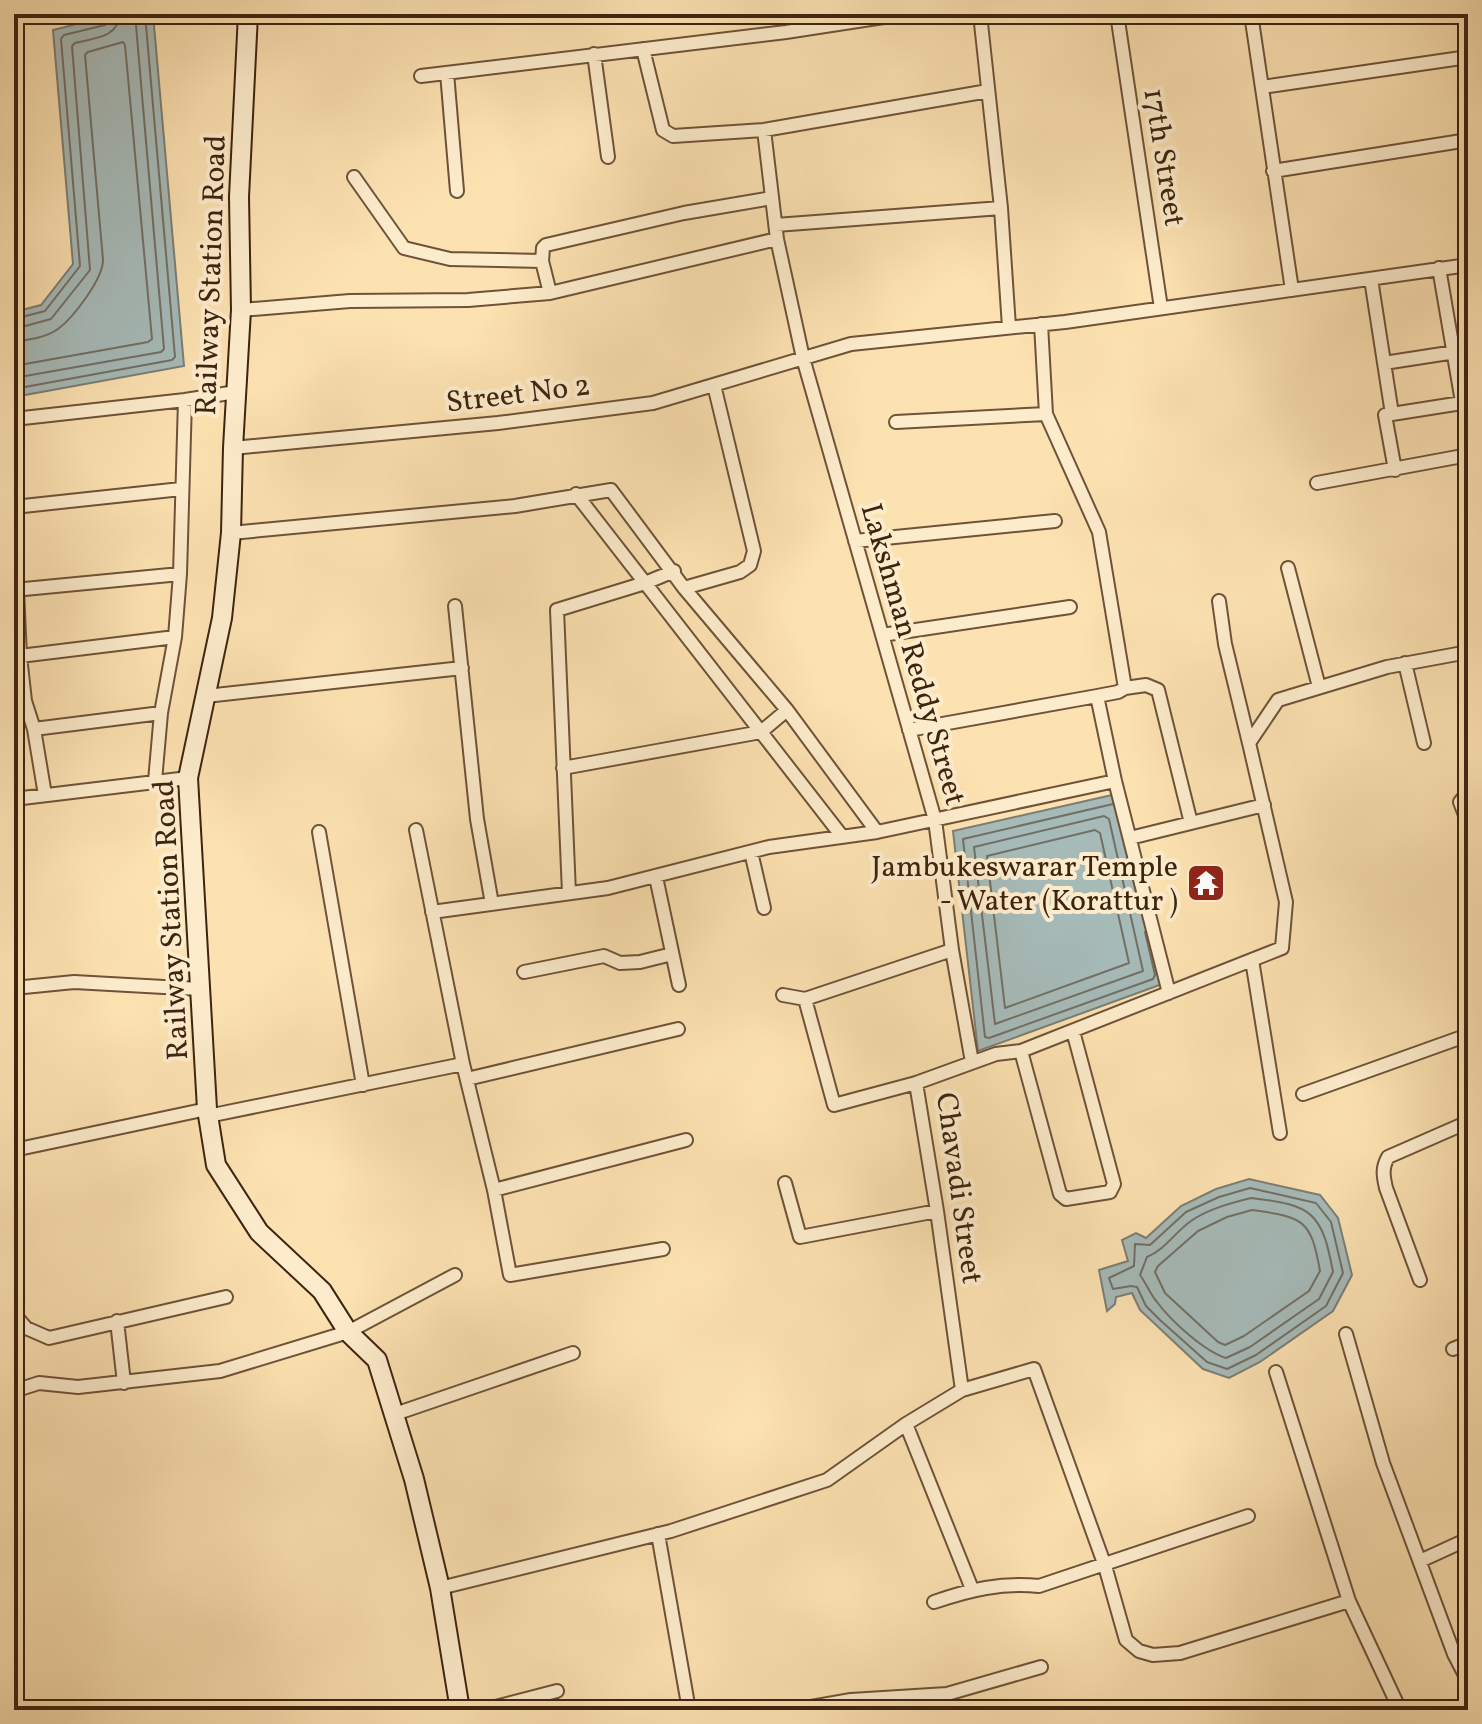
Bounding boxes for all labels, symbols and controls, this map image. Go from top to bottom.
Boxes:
street label: 17th Street [1131,85,1195,229]
street label: Railway Station Road [186,134,238,416]
street label: Street No 2 [444,365,593,425]
street label: Lakshman Reddy Street [849,499,975,810]
street label: Railway Station Road [144,779,200,1061]
place label: Jambukeswarar Temple - Water (Korattur ) [871,847,1178,923]
temple icon: Jambukeswarar Temple - Water (Korattur ) [1185,862,1227,904]
street label: Chavadi Street [924,1090,992,1287]

